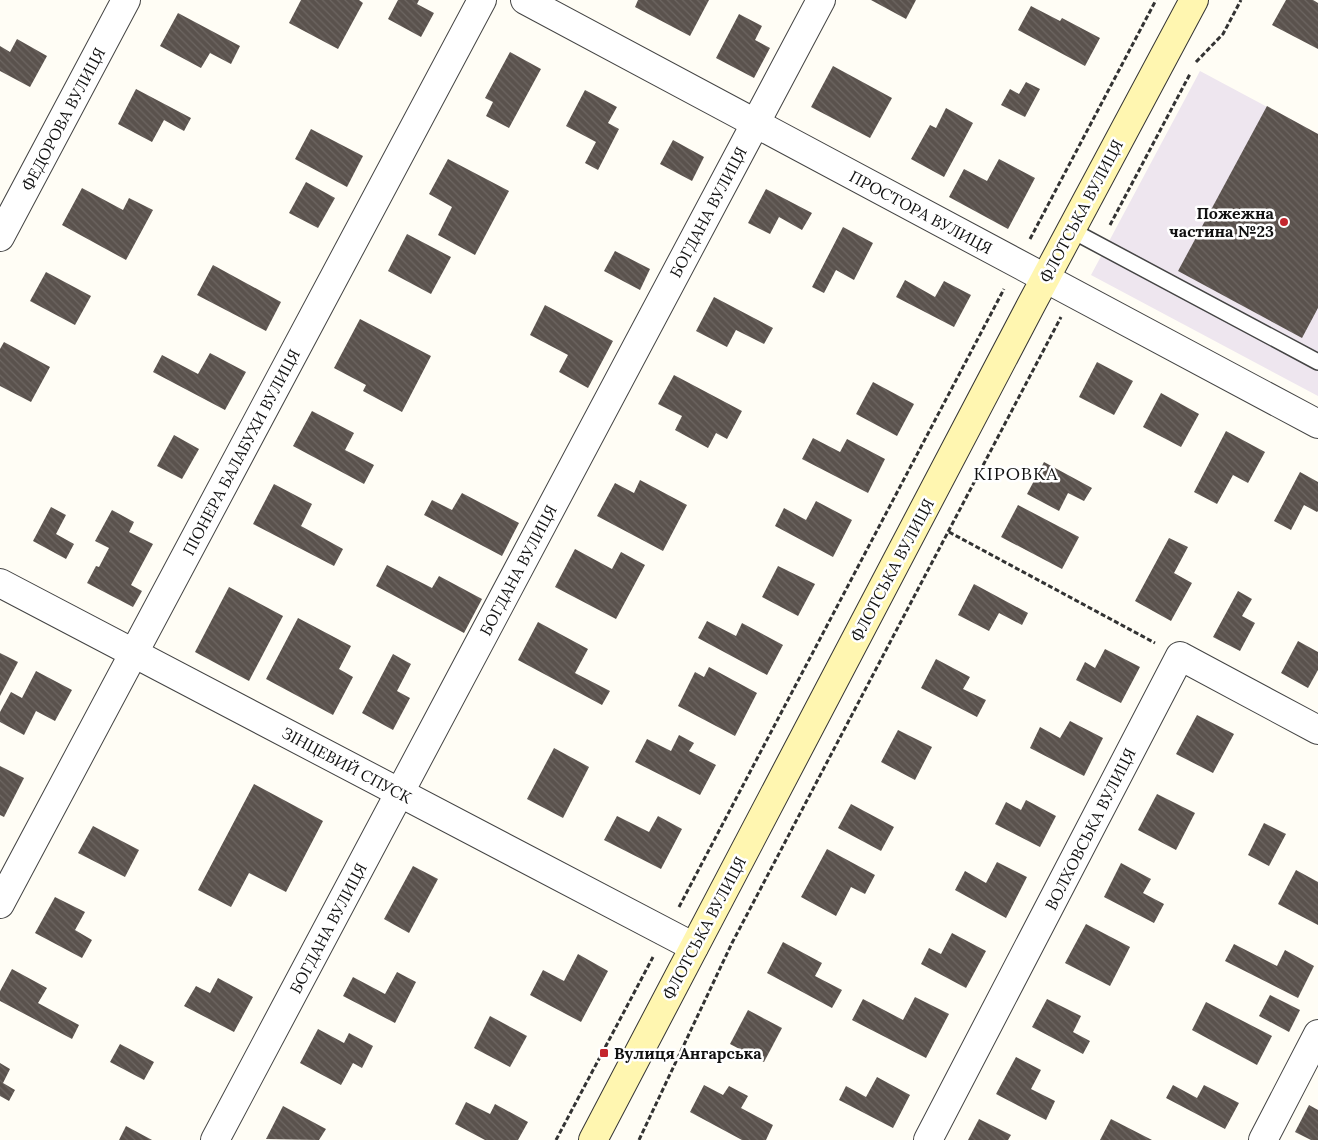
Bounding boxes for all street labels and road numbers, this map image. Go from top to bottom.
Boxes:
street label: ФЕДОРОВА ВУЛИЦЯ [17,44,109,194]
street label: ФЛОТСЬКА ВУЛИЦЯ [1035,136,1127,286]
street label: БОГДАНА ВУЛИЦЯ [665,143,751,281]
street label: ПРОСТОРА ВУЛИЦЯ [846,166,996,258]
street label: ПІОНЕРА БАЛАБУХИ ВУЛИЦЯ [178,345,304,559]
street label: ФЛОТСЬКА ВУЛИЦЯ [846,495,938,645]
street label: БОГДАНА ВУЛИЦЯ [475,501,561,639]
street label: ЗІНЦЕВИЙ СПУСК [279,722,415,808]
street label: ВОЛХОВСЬКА ВУЛИЦЯ [1040,745,1140,913]
street label: ФЛОТСЬКА ВУЛИЦЯ [658,853,750,1003]
street label: БОГДАНА ВУЛИЦЯ [285,859,371,997]

